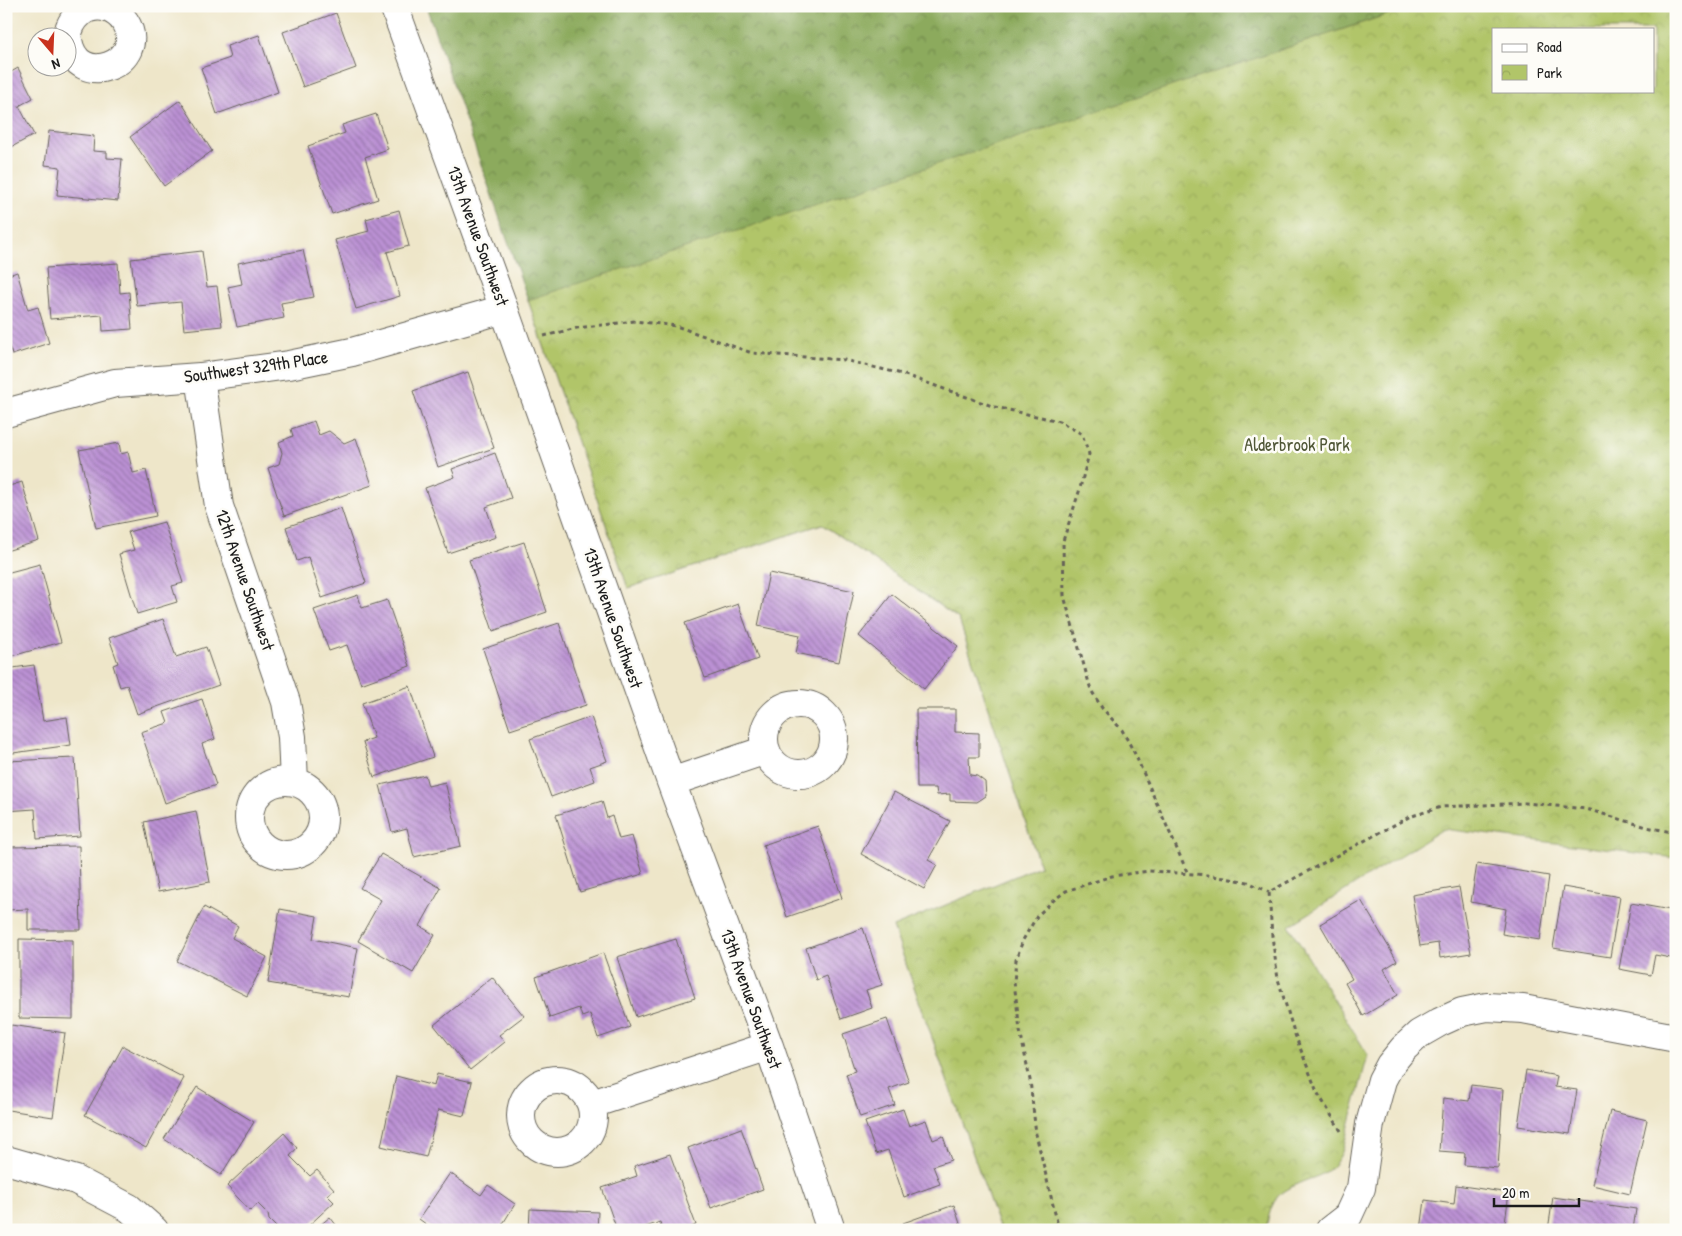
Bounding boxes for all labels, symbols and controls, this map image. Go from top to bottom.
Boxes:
north arrow [28,28,78,78]
legend [1492,28,1654,92]
text: Road [1537,36,1562,57]
text: N [49,55,63,75]
text: Park [1537,62,1562,83]
street label: 13th Avenue Southwest [442,162,516,310]
street label: Southwest 329th Place [182,344,329,389]
park label: Alderbrook Park [1244,432,1350,457]
street label: 12th Avenue Southwest [210,506,282,655]
street label: 13th Avenue Southwest [578,544,650,692]
street label: 13th Avenue Southwest [715,925,789,1073]
scale bar [1494,1176,1580,1208]
text: 20 m [1502,1182,1529,1203]

